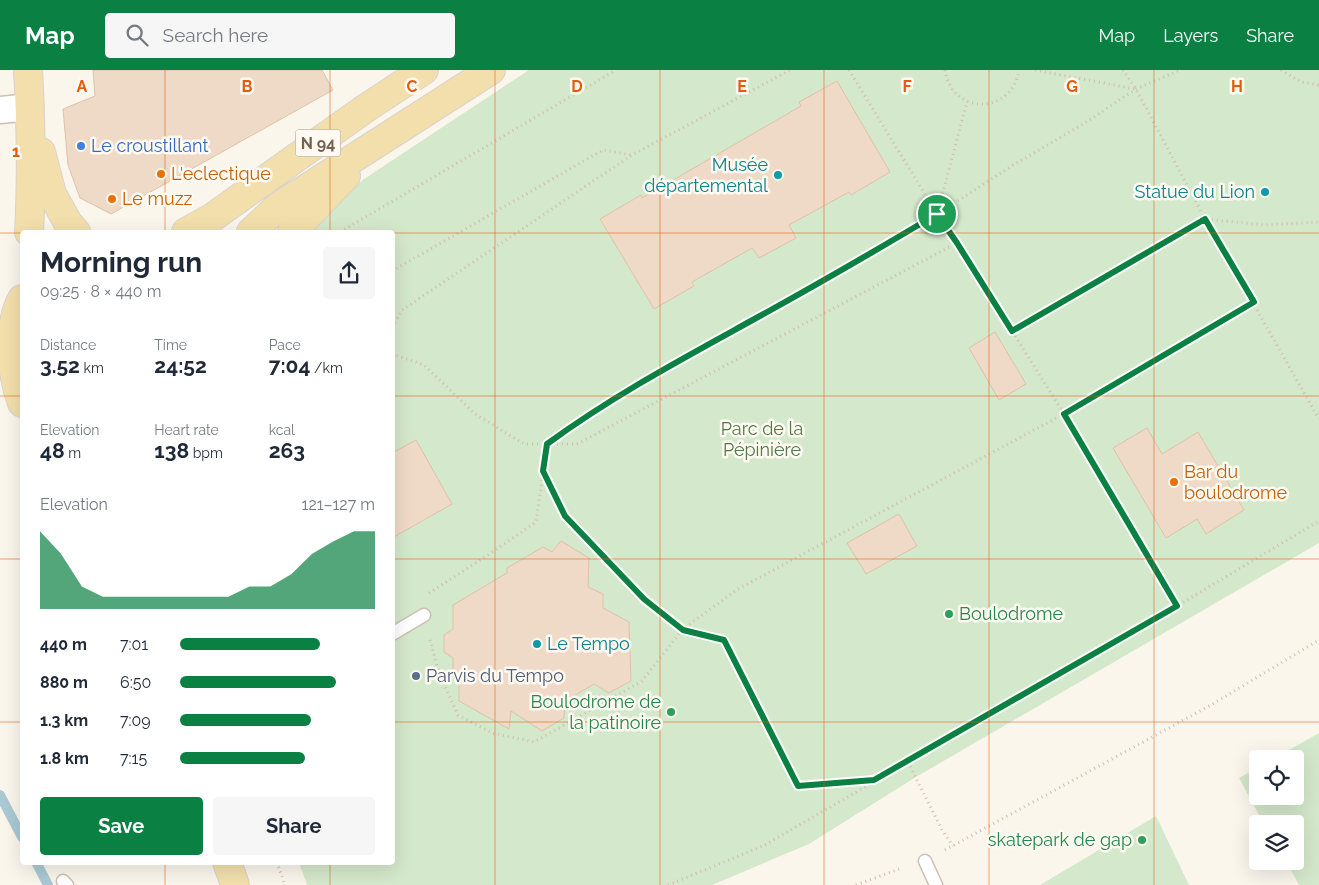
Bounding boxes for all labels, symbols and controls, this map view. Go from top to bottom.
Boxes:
search box [105,13,455,58]
text: Map [25,21,75,50]
icon: search [123,21,151,49]
text: Search here [163,24,268,46]
text: Map [1099,25,1135,46]
text: Layers [1163,25,1218,46]
text: Share [1246,25,1294,46]
text: A [77,77,88,96]
text: B [242,77,253,96]
text: C [407,77,418,96]
text: D [571,77,583,96]
text: E [737,77,747,96]
text: F [902,77,912,96]
text: G [1066,77,1078,96]
text: H [1231,77,1243,96]
road number: N 94 [296,129,340,156]
place label: Le croustillant [91,135,208,156]
marker: Le croustillant [75,140,87,152]
text: 1 [12,142,20,161]
place label: Musée départemental [644,154,768,196]
place label: L'eclectique [171,163,271,184]
marker: L'eclectique [155,168,167,180]
marker: Musée départemental [772,169,784,181]
place label: Statue du Lion [1134,181,1255,202]
marker: Statue du Lion [1259,186,1271,198]
place label: Le muzz [122,188,193,209]
marker: Le muzz [106,193,118,205]
pin [916,193,958,235]
icon: arrive [923,200,951,228]
text: Morning run [40,246,202,279]
button: share [323,247,375,299]
text: 09:25 · 8 × 440 m [40,282,161,301]
text: Distance [40,337,96,353]
text: Time [154,337,187,353]
text: Pace [269,337,301,353]
text: 3.52 [40,353,80,378]
text: 24:52 [154,353,207,378]
text: 7:04 [269,353,311,378]
text: km [80,360,104,376]
text: /km [311,360,343,376]
park label: Parc de la Pépinière [721,418,803,460]
text: Elevation [40,422,99,438]
text: Heart rate [154,422,219,438]
text: kcal [269,422,295,438]
text: 48 [40,438,65,463]
text: 138 [154,438,189,463]
text: 263 [269,438,305,463]
text: m [65,445,81,461]
text: bpm [189,445,223,461]
place label: Bar du boulodrome [1184,461,1288,503]
marker: Bar du boulodrome [1168,476,1180,488]
text: Elevation [40,495,108,514]
text: 121–127 m [302,495,375,514]
place label: Boulodrome [959,603,1063,624]
marker: Boulodrome [943,608,955,620]
place label: Le Tempo [547,633,630,654]
text: 440 m [40,635,87,654]
text: 7:01 [120,635,148,654]
marker: Le Tempo [531,638,543,650]
place label: Parvis du Tempo [426,665,564,686]
marker: Parvis du Tempo [410,670,422,682]
text: 880 m [40,673,88,692]
text: 6:50 [120,673,151,692]
place label: Boulodrome de la patinoire [531,691,661,733]
marker: Boulodrome de la patinoire [665,706,677,718]
text: 1.3 km [40,711,88,730]
text: 7:09 [120,711,151,730]
text: 1.8 km [40,749,89,768]
text: 7:15 [120,749,147,768]
map controls [1249,750,1304,870]
button: locate [1249,750,1304,805]
button: Save [40,797,203,855]
button: Share [213,797,375,855]
button: layers [1249,815,1304,870]
place label: skatepark de gap [988,829,1132,850]
marker: skatepark de gap [1136,834,1148,846]

